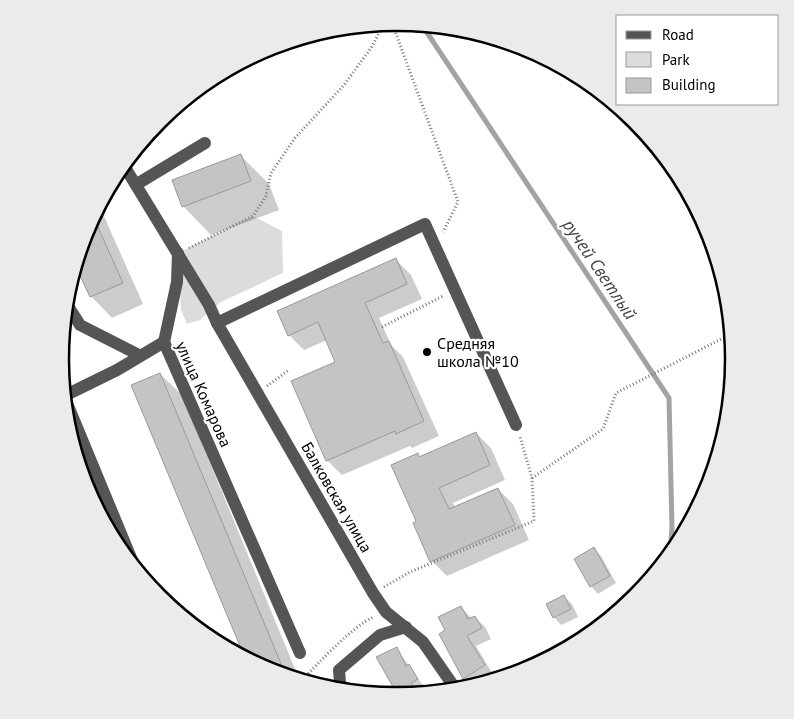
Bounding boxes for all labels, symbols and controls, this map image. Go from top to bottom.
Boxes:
legend [616,15,779,105]
text: Road [662,25,694,44]
text: Park [662,50,690,69]
text: Building [662,75,716,94]
water label: ручей Светлый [557,213,642,324]
place label: Средняя школа №10 [437,333,519,371]
street label: улица Комарова [172,338,236,450]
marker: Средняя школа №10 [421,346,433,358]
street label: Балковская улица [297,438,377,556]

